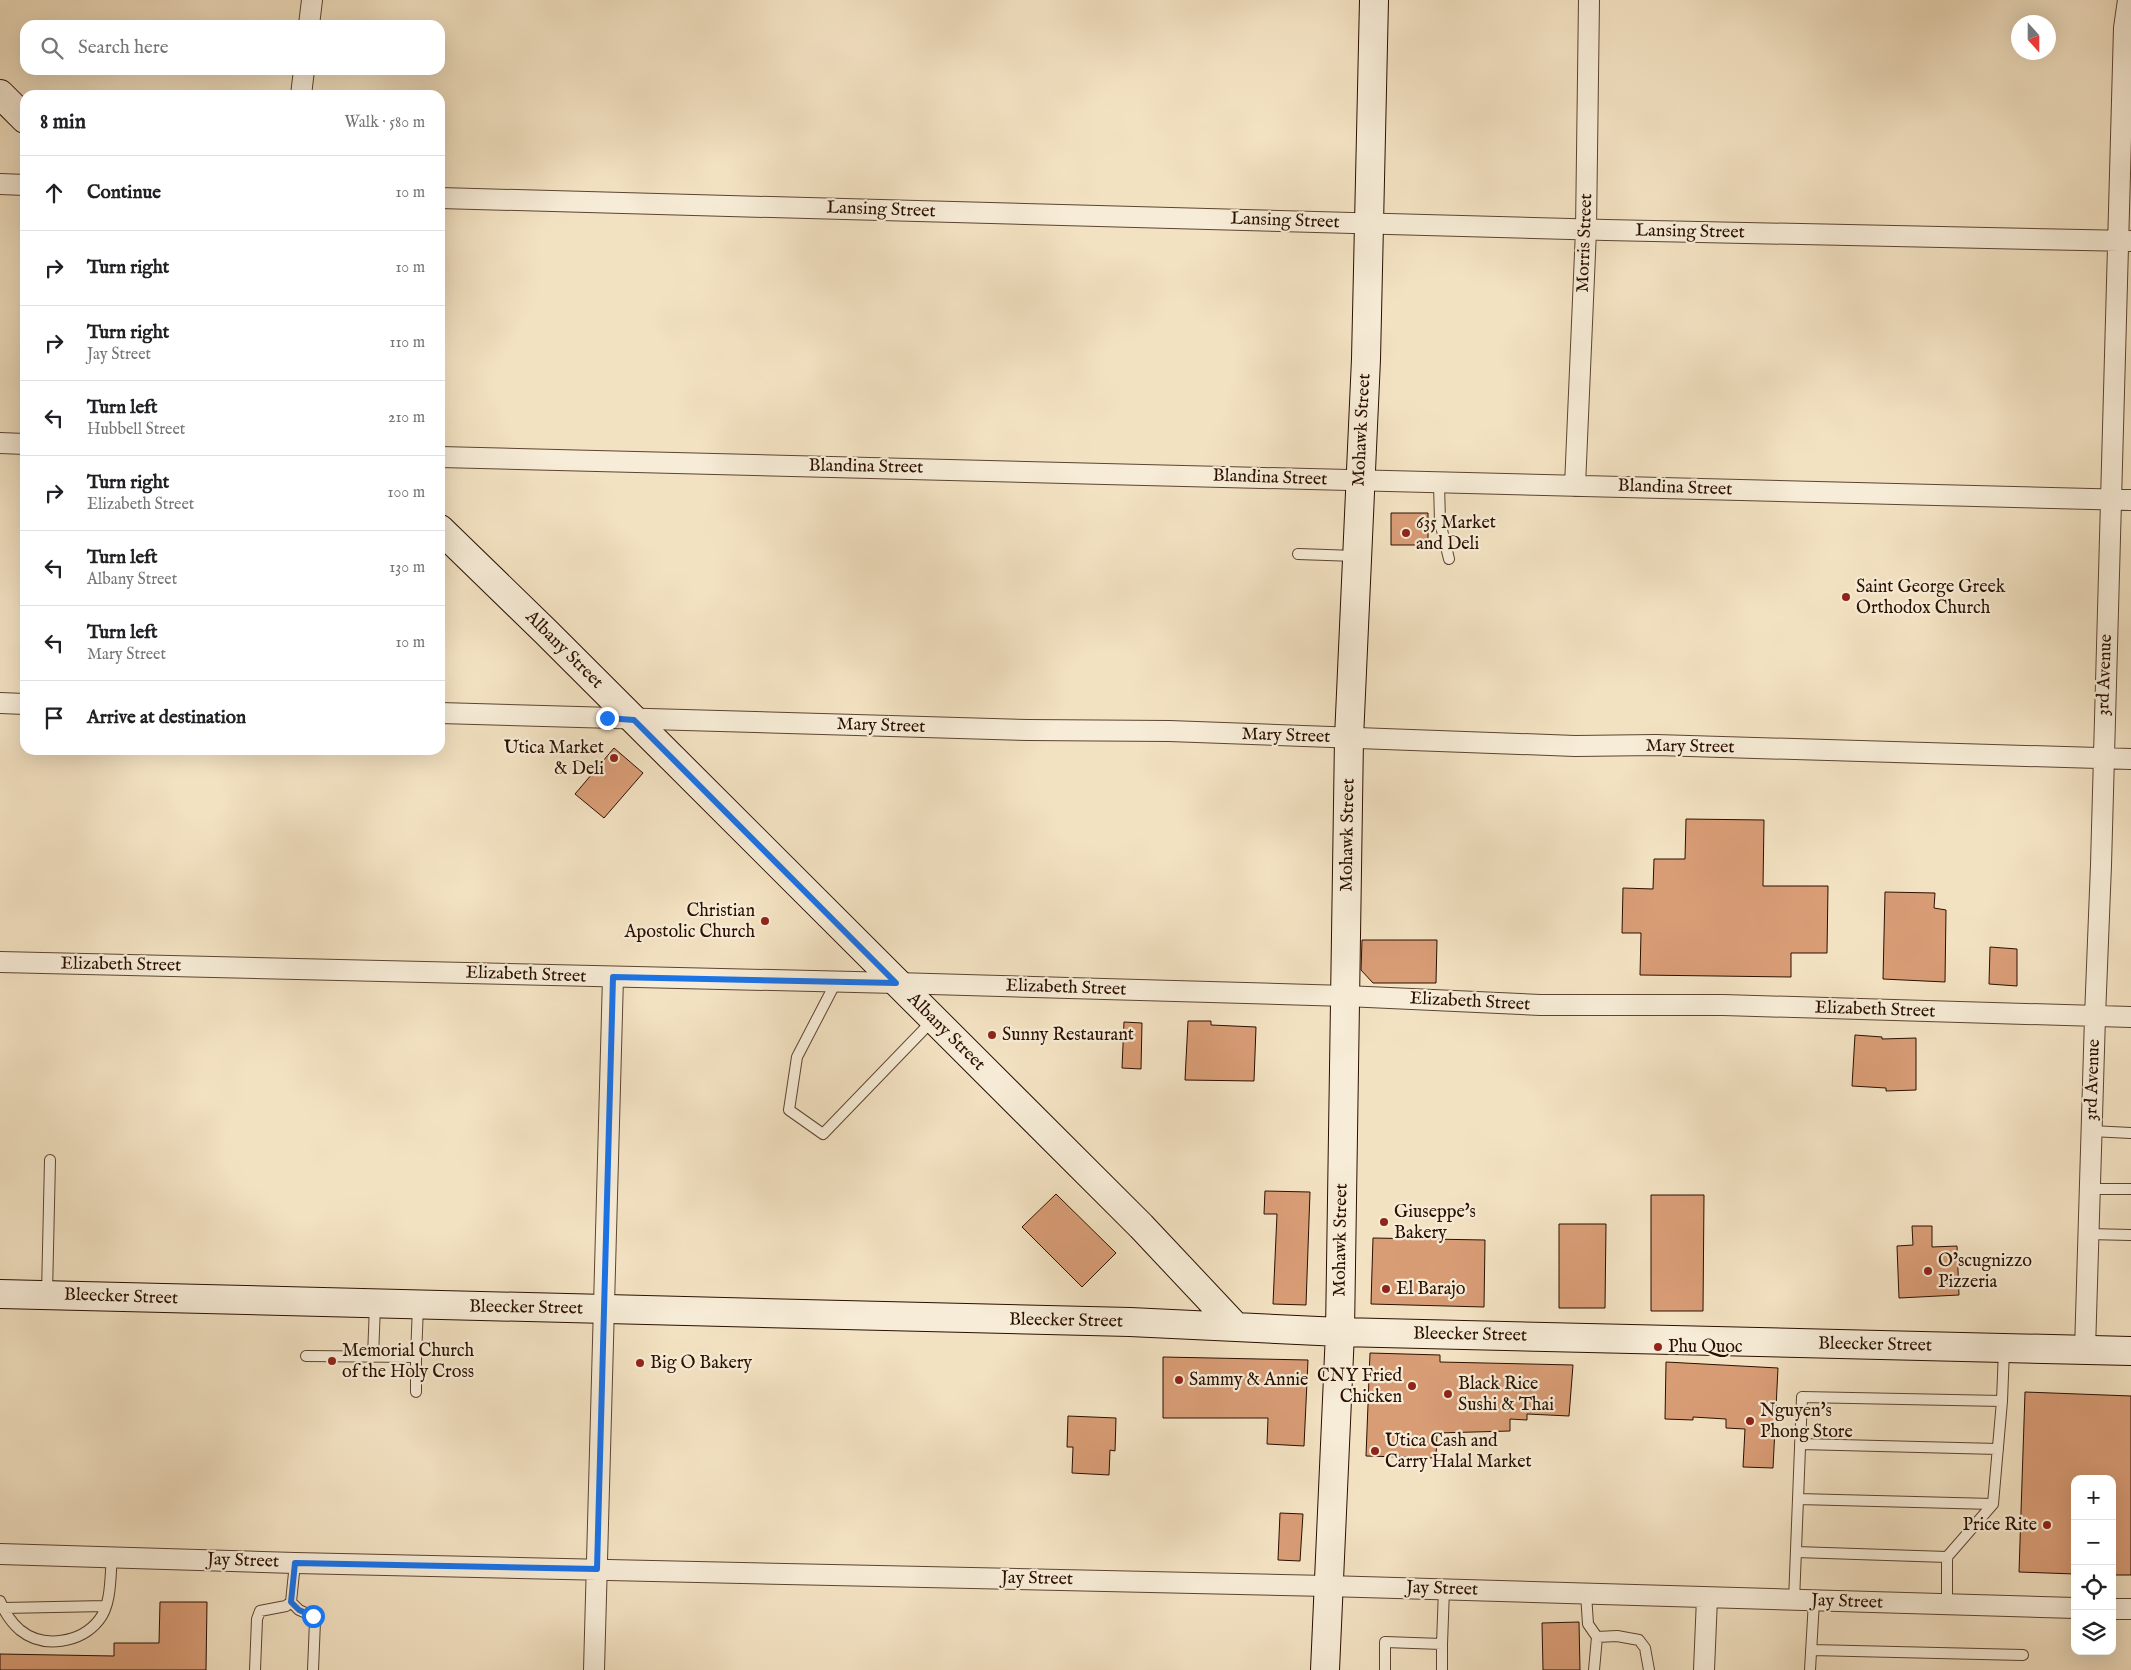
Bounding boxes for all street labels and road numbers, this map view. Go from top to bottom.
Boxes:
street label: Morris Street [1572,193,1598,293]
street label: Lansing Street [826,197,936,223]
street label: Lansing Street [1230,208,1340,234]
street label: Lansing Street [1635,220,1745,244]
street label: Mohawk Street [1348,373,1376,487]
street label: Blandina Street [808,455,924,479]
street label: Blandina Street [1212,465,1328,491]
street label: Blandina Street [1617,475,1733,501]
street label: Albany Street [519,605,608,694]
street label: 3rd Avenue [2092,634,2118,716]
street label: Mary Street [836,713,926,739]
street label: Mary Street [1241,723,1331,749]
street label: Mary Street [1645,735,1735,759]
street label: Mohawk Street [1336,778,1360,892]
street label: Elizabeth Street [60,952,182,978]
street label: Elizabeth Street [465,961,587,989]
street label: Elizabeth Street [1005,974,1127,1002]
street label: Albany Street [901,987,990,1076]
street label: Elizabeth Street [1409,987,1531,1017]
street label: Elizabeth Street [1814,996,1936,1024]
street label: 3rd Avenue [2080,1039,2106,1121]
street label: Mohawk Street [1329,1183,1353,1297]
street label: Bleecker Street [64,1284,178,1310]
street label: Bleecker Street [469,1296,583,1320]
street label: Bleecker Street [1009,1309,1123,1333]
street label: Bleecker Street [1413,1323,1527,1347]
street label: Bleecker Street [1818,1333,1932,1357]
street label: Jay Street [205,1548,279,1574]
street label: Jay Street [999,1567,1073,1591]
street label: Jay Street [1404,1576,1478,1602]
street label: Jay Street [1809,1589,1883,1615]

